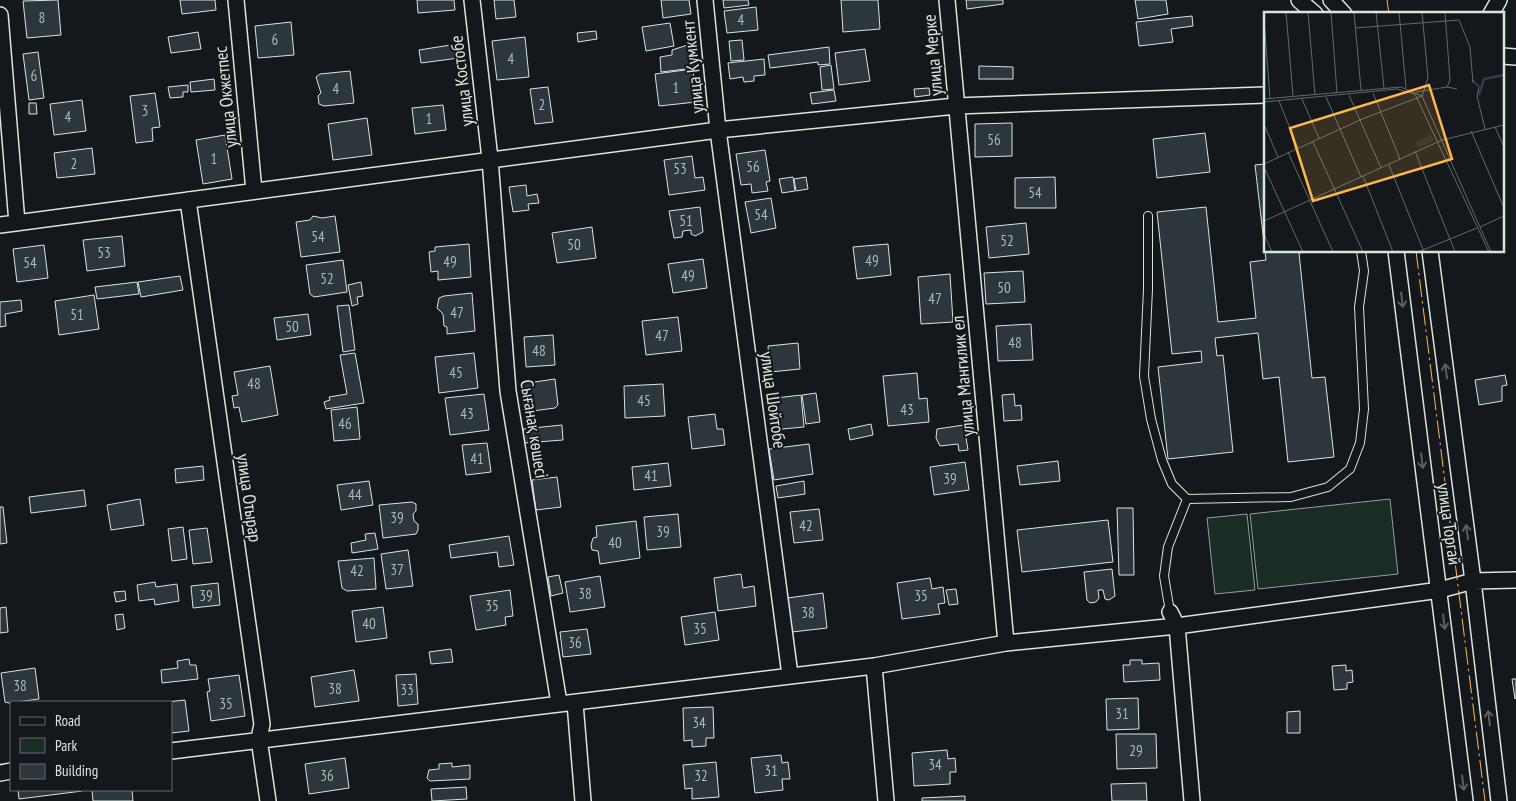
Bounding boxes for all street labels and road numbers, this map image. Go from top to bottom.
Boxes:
street label: улица Мерке [917,13,948,97]
street label: улица Кумкент [676,19,709,115]
street label: улица Костобе [445,34,478,128]
street label: улица Окжетпес [209,45,242,149]
street label: улица Мангилик ел [946,315,979,437]
street label: улица Шойтобе [755,350,792,450]
street label: Сығанақ көшесі [515,378,554,480]
street label: улица Отырар [232,452,267,544]
street label: улица Торгай [1432,481,1467,566]

